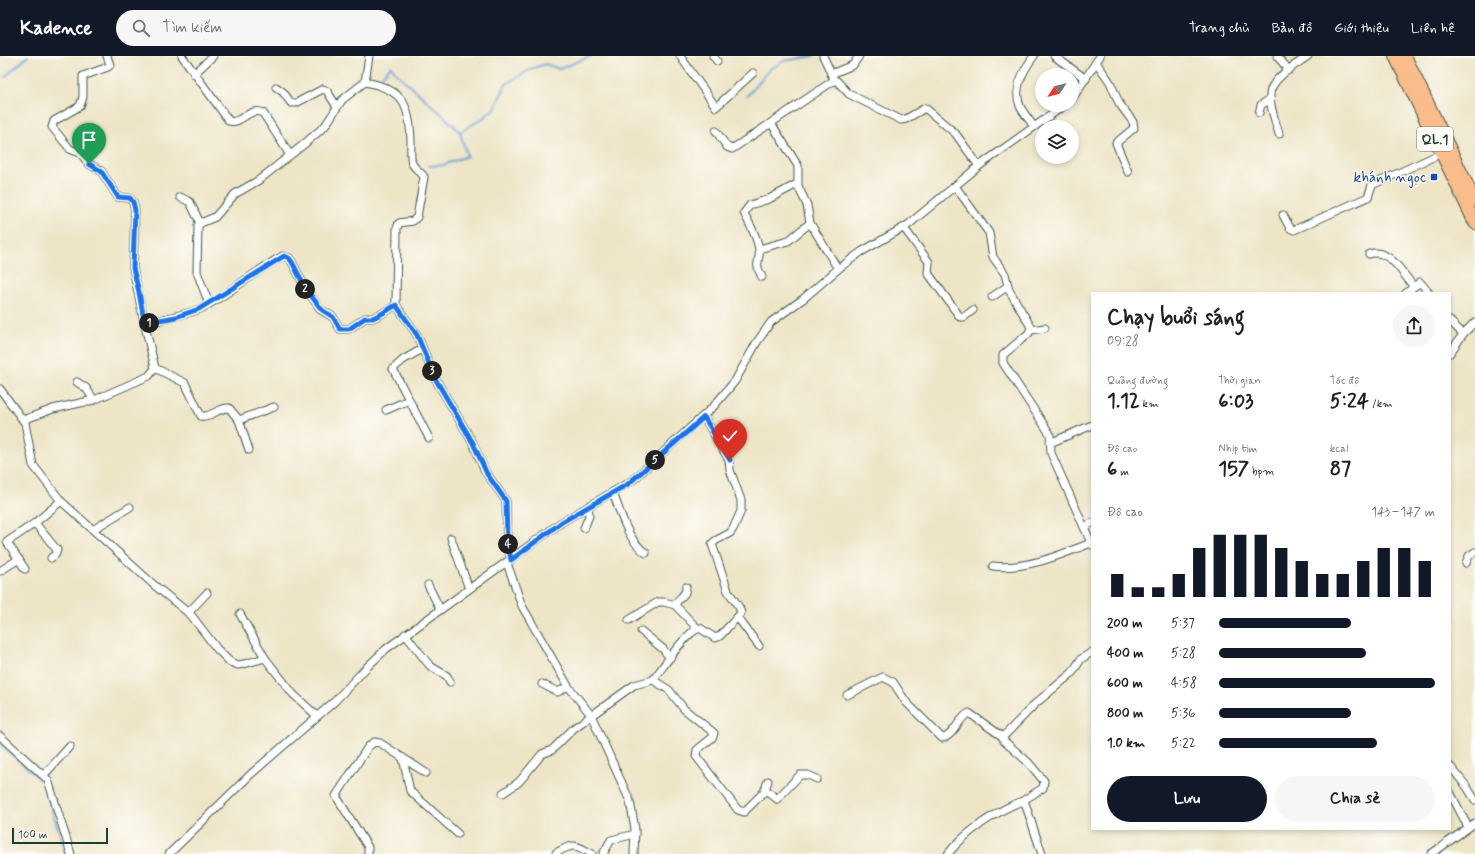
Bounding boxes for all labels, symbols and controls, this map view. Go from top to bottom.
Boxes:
search box [116,10,396,46]
text: Kadence [20,16,92,41]
icon: search [130,17,152,39]
text: Tìm kiếm [162,18,222,38]
text: Trang chủ [1189,19,1249,37]
text: Bản đồ [1271,19,1312,37]
text: Giới thiệu [1334,19,1389,37]
text: Liên hệ [1411,19,1455,37]
north arrow [1035,68,1079,112]
map controls [1035,68,1079,164]
button: layers [1035,120,1079,164]
pin [72,123,106,164]
road number: QL.1 [1417,127,1453,151]
icon: arrive [78,129,100,151]
place label: khánh ngọc [1354,168,1426,188]
marker: khánh ngọc [1429,172,1439,182]
pin: 2 [295,279,315,299]
text: 2 [302,282,308,296]
text: Chạy buổi sáng [1107,304,1245,332]
button: share [1393,305,1435,347]
pin: 1 [139,313,159,333]
text: 1 [147,316,151,330]
text: 09:28 [1107,333,1139,350]
pin: 3 [422,361,442,381]
text: 3 [430,364,434,378]
text: Quãng đường [1107,374,1168,388]
text: Thời gian [1218,374,1261,388]
text: Tốc độ [1330,374,1359,388]
text: 1.12 [1107,388,1140,415]
text: 6:03 [1218,388,1254,415]
text: 5:24 [1330,388,1369,415]
text: km [1140,397,1159,411]
text: /km [1369,397,1393,411]
pin [713,419,747,460]
icon: check [719,425,741,447]
text: Độ cao [1107,442,1137,456]
text: Nhịp tim [1218,442,1257,456]
text: kcal [1330,442,1348,456]
pin: 5 [645,450,665,470]
text: 5 [652,453,658,467]
text: 6 [1107,456,1117,483]
text: 157 [1218,456,1249,483]
text: 87 [1330,456,1351,483]
text: m [1117,465,1129,479]
text: bpm [1249,465,1274,479]
text: Độ cao [1107,504,1143,521]
text: 143–147 m [1371,504,1435,521]
pin: 4 [498,534,518,554]
text: 4 [505,537,511,551]
text: 200 m [1107,615,1142,632]
text: 5:37 [1171,615,1195,632]
text: 400 m [1107,645,1144,662]
text: 5:28 [1171,645,1196,662]
text: 600 m [1107,675,1143,692]
text: 4:58 [1171,675,1197,692]
text: 800 m [1107,705,1143,722]
text: 5:36 [1171,705,1195,722]
text: 1.0 km [1107,735,1145,752]
text: 5:22 [1171,735,1196,752]
button: Lưu [1107,776,1267,822]
button: Chia sẻ [1275,776,1435,822]
scale bar [12,826,108,845]
text: 100 m [18,828,48,842]

